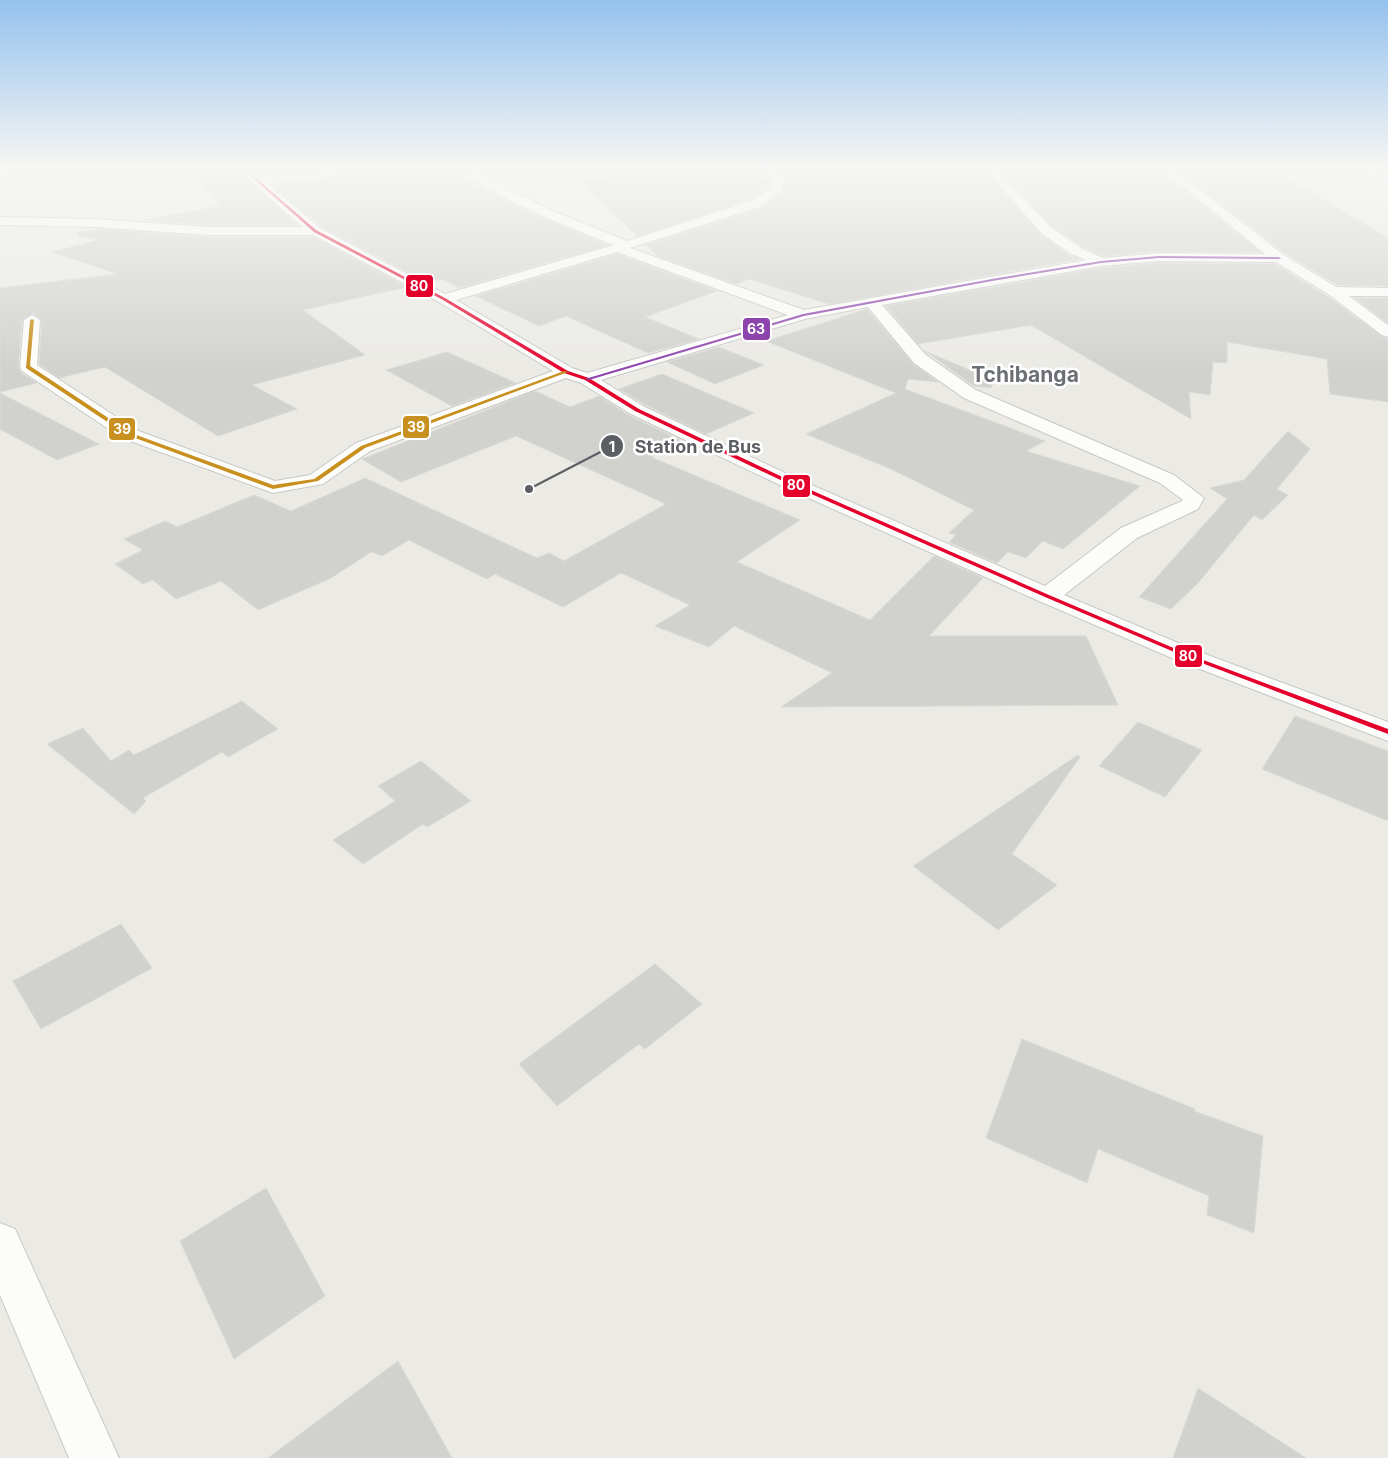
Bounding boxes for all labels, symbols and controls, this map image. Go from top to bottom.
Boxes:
line badge: 80 [405,274,434,298]
text: 80 [410,277,428,294]
line badge: 63 [742,317,771,341]
text: 63 [747,320,765,337]
district label: Tchibanga [971,362,1079,387]
line badge: 39 [402,415,430,439]
line badge: 39 [108,417,136,441]
text: 39 [407,418,425,435]
text: 39 [113,420,131,437]
callout: Station de Bus [600,430,771,463]
text: Station de Bus [635,436,761,457]
text: 1 [609,437,615,456]
line badge: 80 [782,474,811,498]
text: 80 [787,476,805,493]
line badge: 80 [1174,644,1203,668]
text: 80 [1179,647,1197,664]

